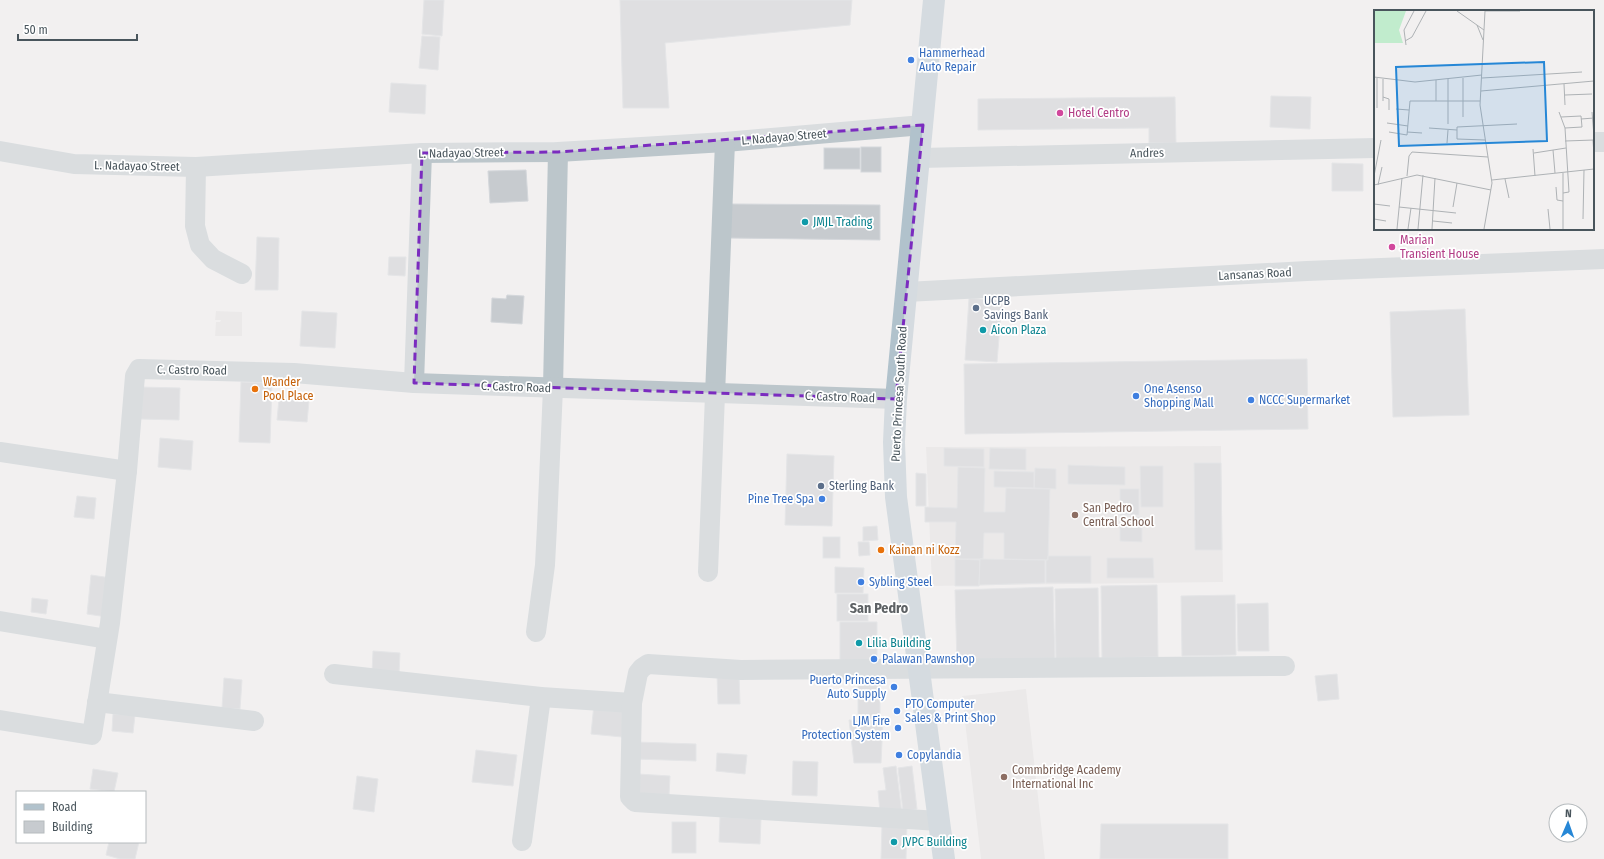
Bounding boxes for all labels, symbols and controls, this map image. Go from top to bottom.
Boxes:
inset map [1374,10,1594,230]
scale bar [18,16,137,42]
text: 50 m [24,23,48,37]
place label: Hammerhead Auto Repair [919,46,985,74]
marker: Hammerhead Auto Repair [906,55,916,65]
place label: Hotel Centro [1068,106,1129,120]
marker: Hotel Centro [1055,108,1065,118]
street label: L. Nadayao Street [741,126,827,148]
street label: L. Nadayao Street [418,145,504,161]
street label: Andres [1130,146,1164,160]
street label: L. Nadayao Street [94,158,180,174]
place label: JMJL Trading [813,215,873,229]
marker: JMJL Trading [800,217,810,227]
place label: Marian Transient House [1400,233,1479,261]
marker: Marian Transient House [1387,242,1397,252]
street label: Lansanas Road [1218,265,1292,283]
place label: UCPB Savings Bank [984,294,1049,322]
marker: UCPB Savings Bank [971,303,981,313]
place label: Aicon Plaza [991,323,1046,337]
marker: Aicon Plaza [978,325,988,335]
street label: Puerto Princesa South Road [888,326,910,462]
street label: C. Castro Road [157,362,227,378]
place label: Wander Pool Place [263,375,314,403]
street label: C. Castro Road [481,379,551,395]
place label: One Asenso Shopping Mall [1144,382,1214,410]
marker: Wander Pool Place [250,384,260,394]
street label: C. Castro Road [805,389,875,405]
marker: One Asenso Shopping Mall [1131,391,1141,401]
place label: NCCC Supermarket [1259,393,1350,407]
marker: NCCC Supermarket [1246,395,1256,405]
place label: Sterling Bank [829,479,895,493]
marker: Sterling Bank [816,481,826,491]
place label: Pine Tree Spa [748,492,814,506]
marker: Pine Tree Spa [817,494,827,504]
place label: San Pedro Central School [1083,501,1154,529]
marker: San Pedro Central School [1070,510,1080,520]
place label: Kainan ni Kozz [889,543,960,557]
marker: Kainan ni Kozz [876,545,886,555]
place label: Sybling Steel [869,575,932,589]
marker: Sybling Steel [856,577,866,587]
district label: San Pedro [850,600,909,617]
place label: Lilia Building [867,636,931,650]
marker: Lilia Building [854,638,864,648]
place label: Palawan Pawnshop [882,652,975,666]
marker: Palawan Pawnshop [869,654,879,664]
place label: Puerto Princesa Auto Supply [809,673,887,701]
marker: Puerto Princesa Auto Supply [889,682,899,692]
place label: PTO Computer Sales & Print Shop [905,697,996,725]
marker: PTO Computer Sales & Print Shop [892,706,902,716]
place label: LJM Fire Protection System [801,714,890,742]
marker: LJM Fire Protection System [893,723,903,733]
place label: Copylandia [907,748,962,762]
marker: Copylandia [894,750,904,760]
place label: Commbridge Academy International Inc [1012,763,1122,791]
marker: Commbridge Academy International Inc [999,772,1009,782]
legend [16,791,146,843]
text: Road [52,800,77,814]
north arrow [1548,803,1588,843]
text: N [1565,807,1572,820]
text: Building [52,820,93,834]
place label: JVPC Building [902,835,967,849]
marker: JVPC Building [889,837,899,847]

